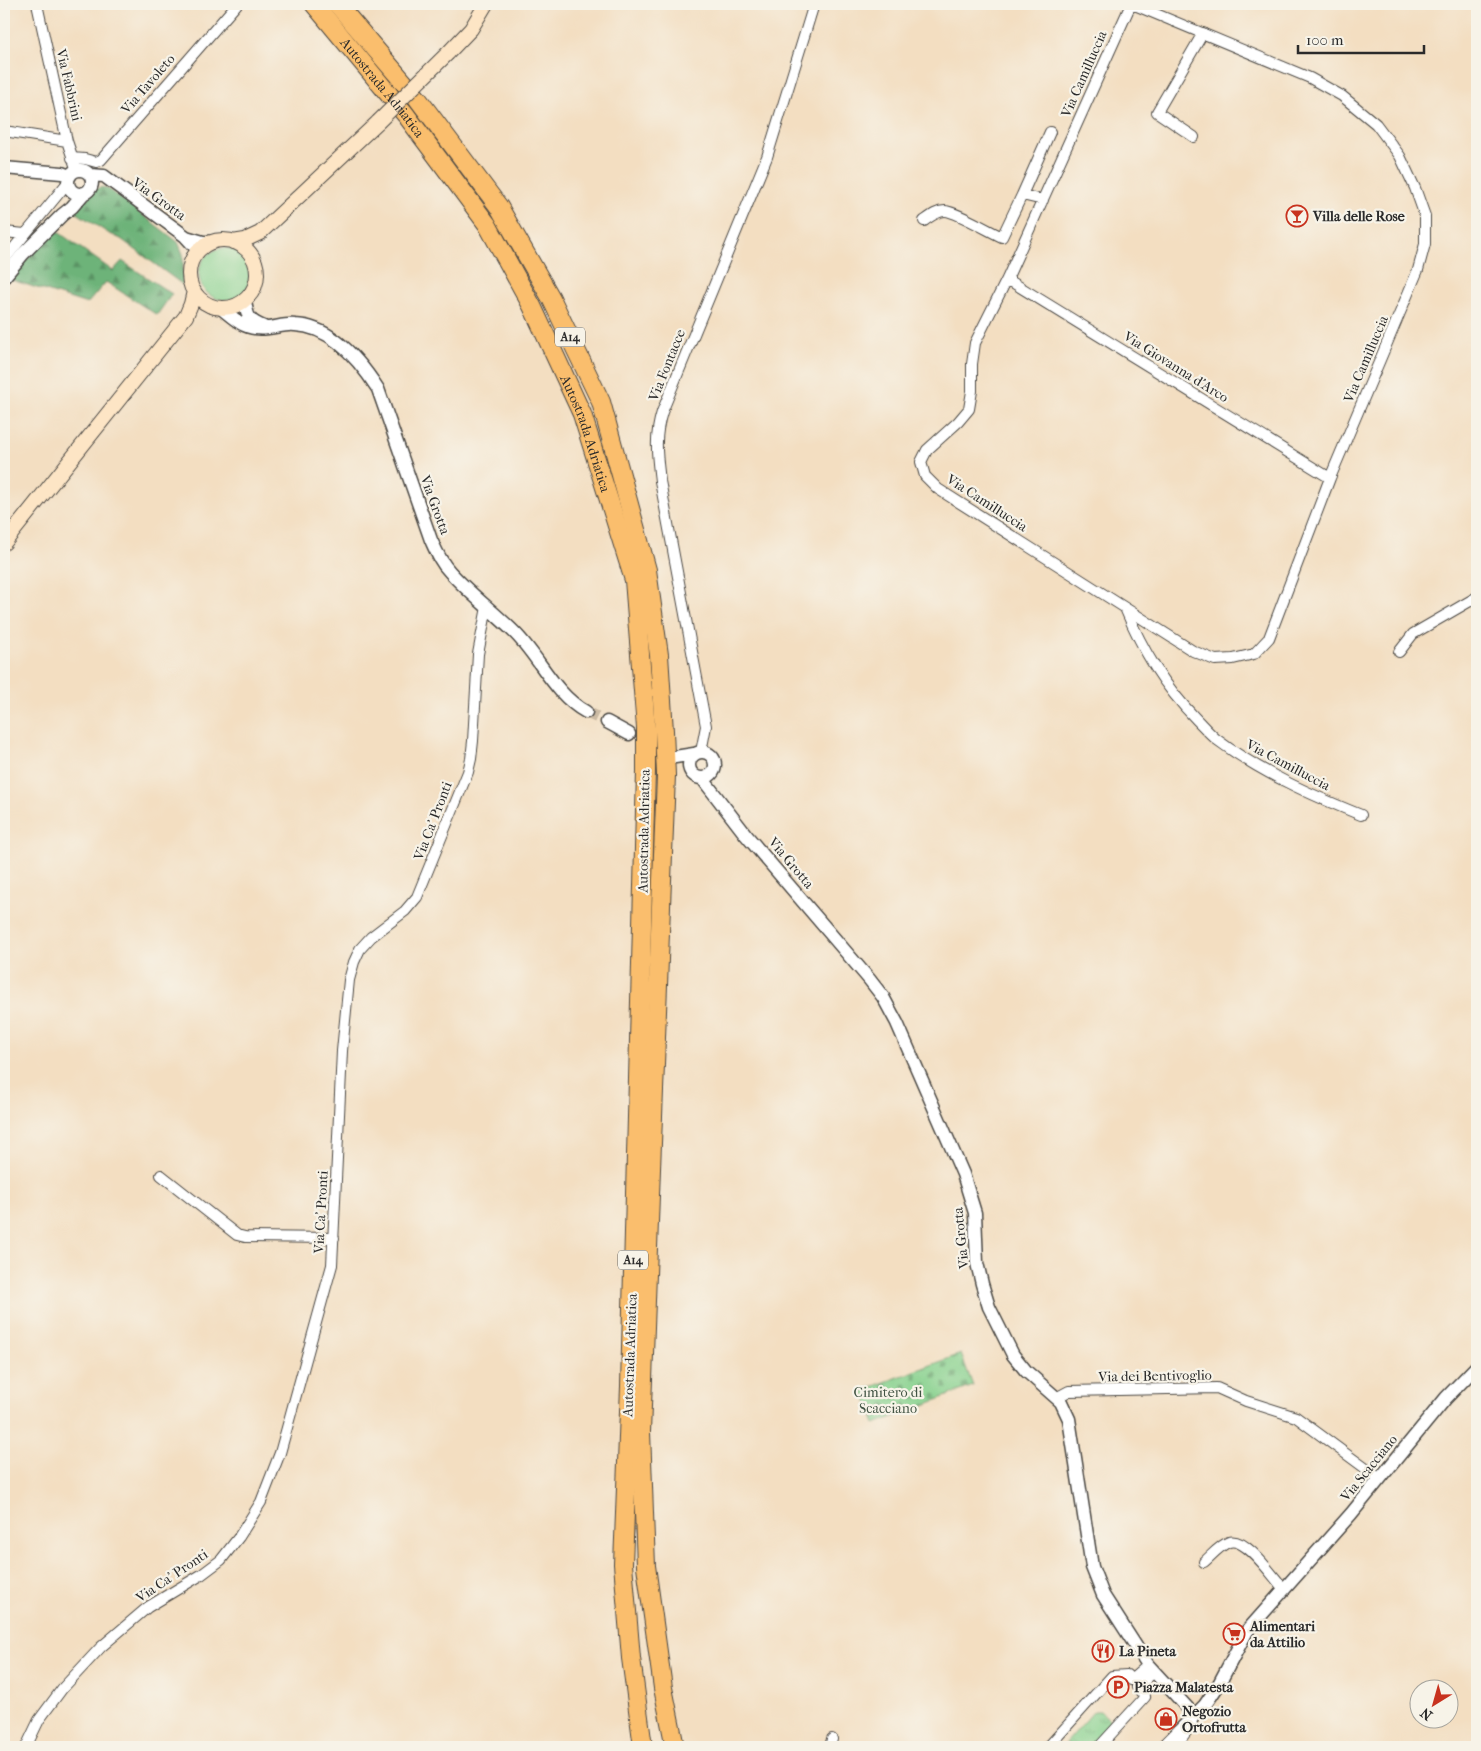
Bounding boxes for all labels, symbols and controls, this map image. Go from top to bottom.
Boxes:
scale bar [1298,22,1425,54]
street label: Via Camilluccia [1057,28,1111,121]
text: 100 m [1306,31,1344,49]
street label: Autostrada Adriatica [336,33,428,141]
street label: Via Fabbrini [52,46,86,123]
street label: Via Tavoleto [117,51,179,118]
street label: Via Grotta [128,173,189,224]
bar icon: Villa delle Rose [1285,204,1309,228]
place label: Villa delle Rose [1312,208,1405,225]
street label: Via Camilluccia [1340,312,1392,406]
street label: Via Fontacce [645,327,689,404]
street label: Via Giovanna d'Arco [1119,327,1232,406]
road number: A14 [555,328,585,347]
street label: Autostrada Adriatica [556,371,615,495]
street label: Via Camilluccia [943,470,1031,536]
street label: Via Grotta [416,472,454,538]
street label: Via Camilluccia [1242,735,1333,795]
street label: Autostrada Adriatica [634,769,654,894]
street label: Via Ca' Pronti [410,779,456,864]
street label: Via Grotta [764,833,818,893]
street label: Via Ca' Pronti [310,1170,332,1255]
street label: Via Grotta [949,1206,973,1271]
road number: A14 [618,1250,648,1270]
street label: Autostrada Adriatica [619,1292,641,1418]
street label: Via dei Bentivoglio [1097,1367,1212,1386]
park label: Cimitero di Scacciano [854,1384,922,1417]
street label: Via Scacciano [1336,1431,1401,1505]
street label: Via Ca' Pronti [132,1546,211,1607]
place label: Alimentari da Attilio [1249,1618,1316,1651]
supermarket icon: Alimentari da Attilio [1222,1622,1246,1646]
restaurant icon: La Pineta [1091,1639,1115,1663]
place label: La Pineta [1119,1643,1177,1660]
parking icon: Piazza Malatesta [1106,1675,1130,1699]
north arrow [1408,1678,1458,1728]
place label: Piazza Malatesta [1134,1679,1234,1696]
place label: Negozio Ortofrutta [1182,1703,1247,1736]
text: N [1417,1704,1436,1724]
shop icon: Negozio Ortofrutta [1154,1707,1178,1731]

